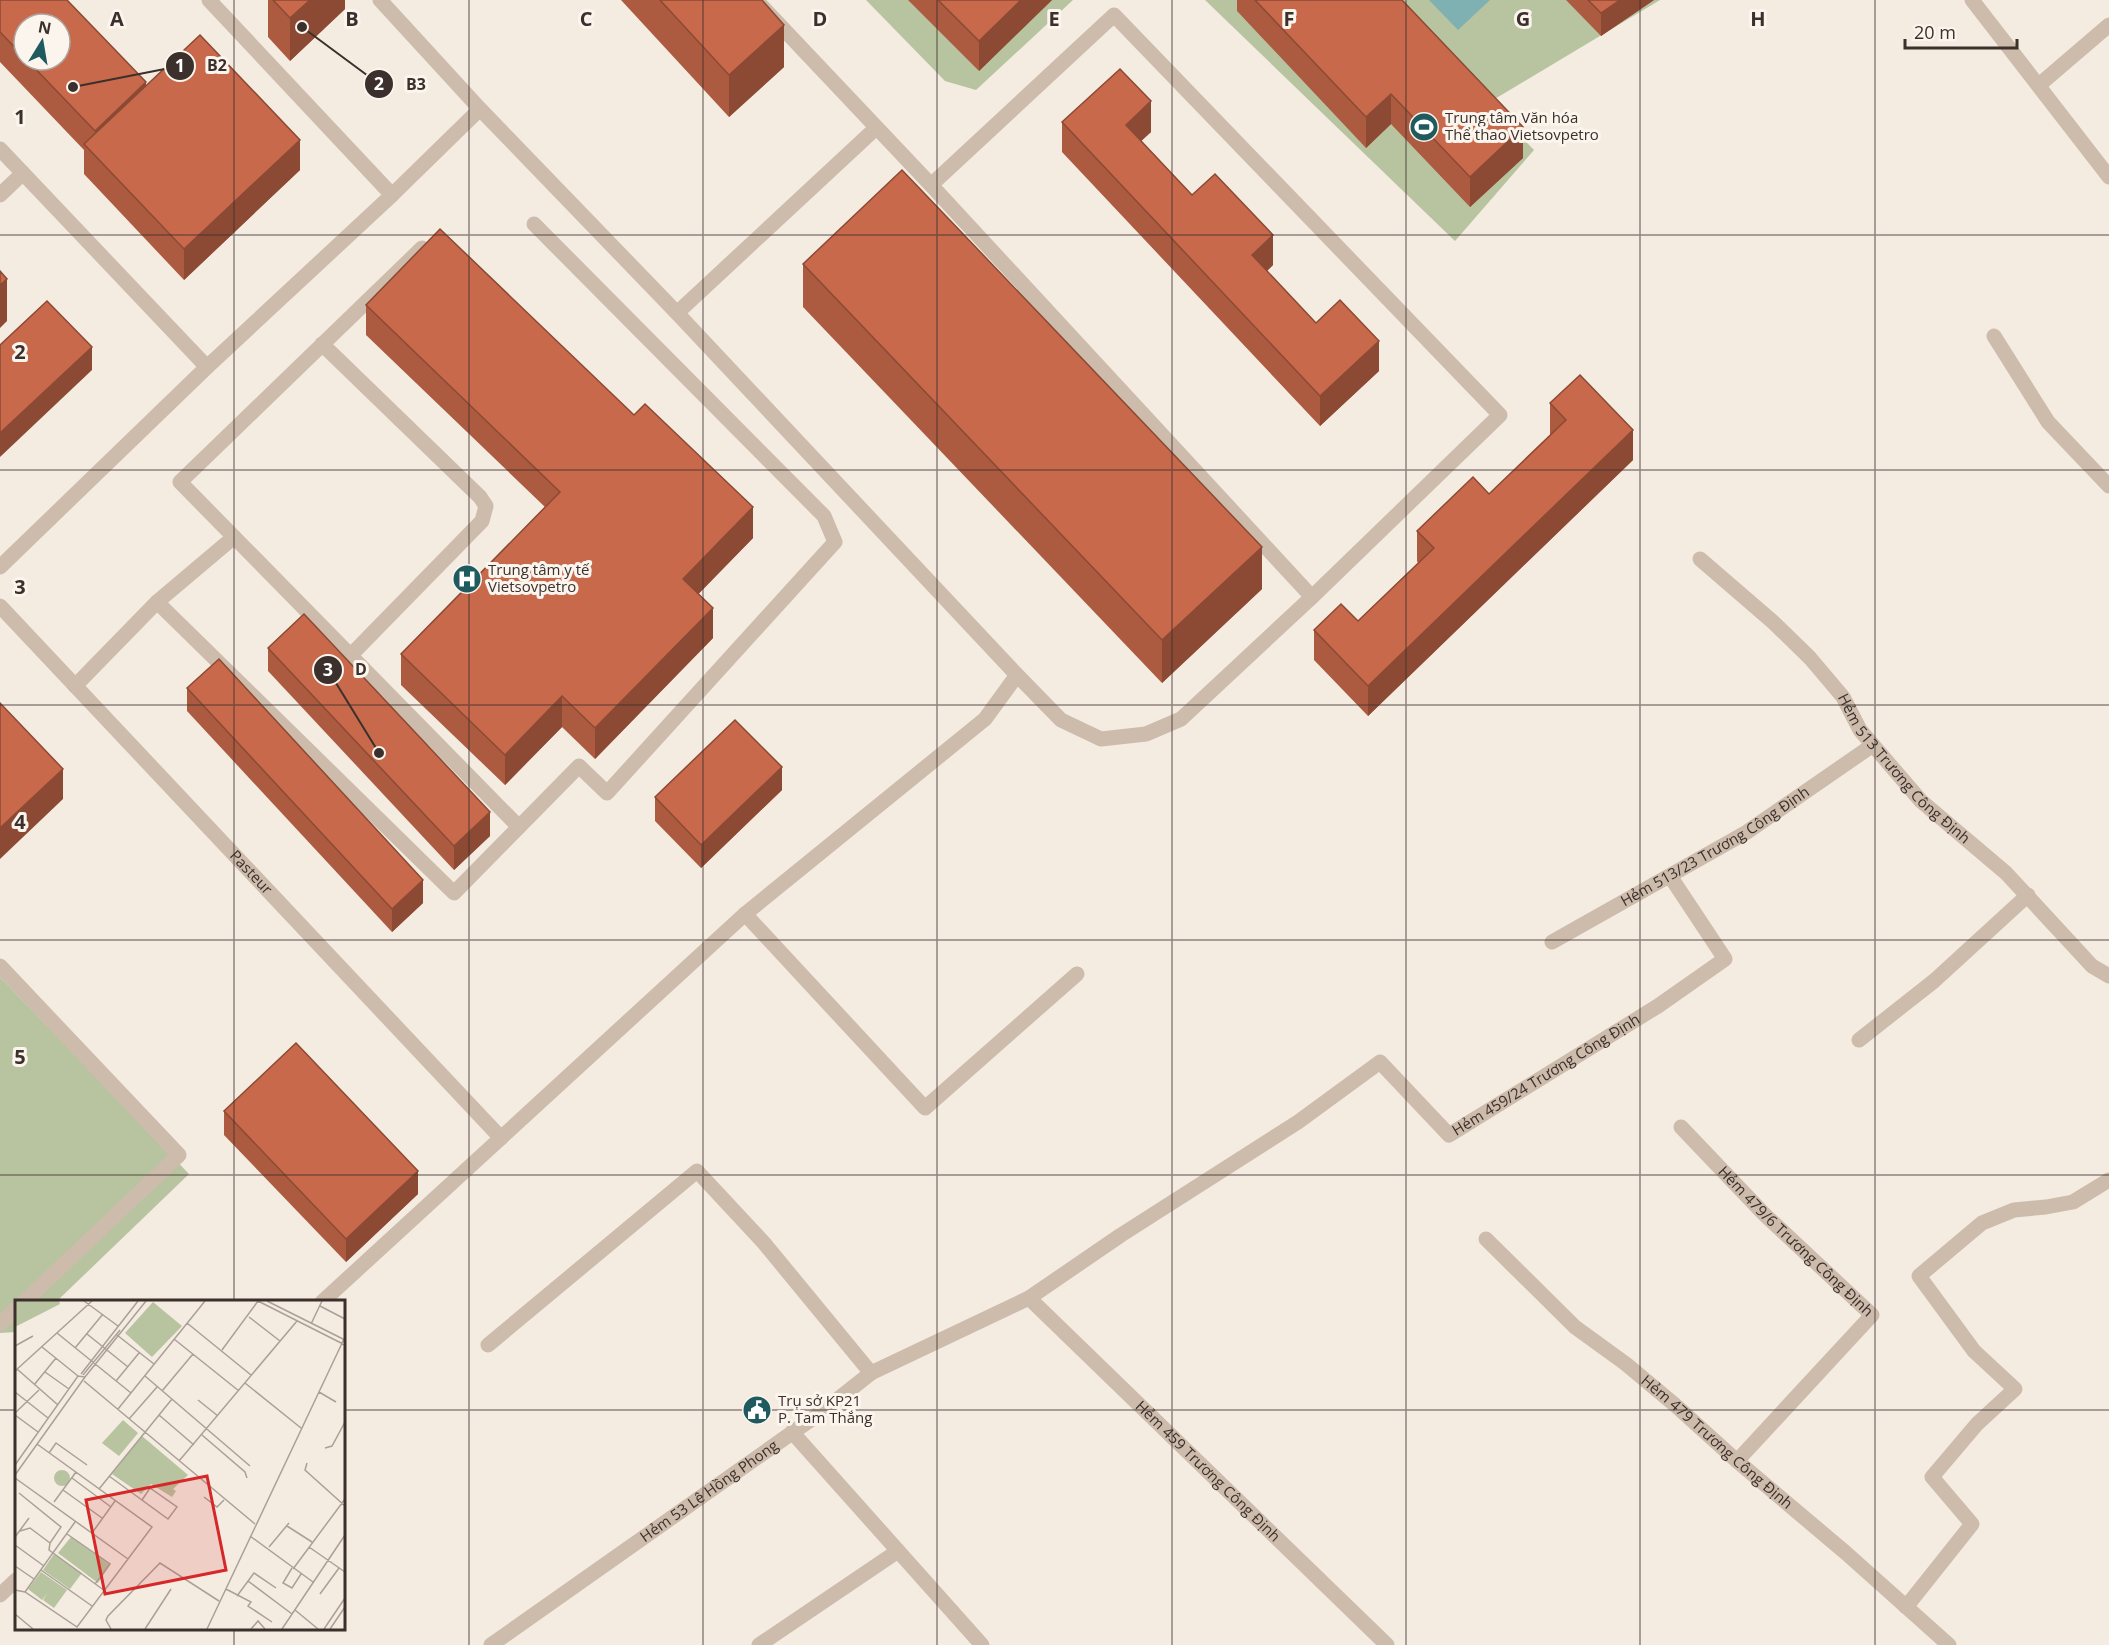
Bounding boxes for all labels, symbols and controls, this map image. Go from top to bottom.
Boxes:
text: A [110,5,124,32]
text: B [345,5,359,32]
text: C [580,5,593,32]
text: D [813,5,827,32]
text: E [1048,5,1060,32]
text: F [1284,5,1294,32]
text: G [1516,5,1530,32]
text: H [1750,5,1766,32]
north arrow [12,12,72,72]
scale bar [1905,12,2018,50]
text: N [36,15,53,39]
text: 20 m [1914,20,1956,44]
callout: B2 [165,49,239,83]
text: 1 [175,53,185,77]
text: B2 [207,54,227,76]
callout: B3 [364,67,438,101]
text: 2 [374,71,384,95]
text: B3 [406,73,426,95]
text: 1 [14,103,26,130]
place label: Trung tâm Văn hóa Thể thao Vietsovpetro [1445,107,1599,144]
sports icon: Trung tâm Văn hóa Thể thao Vietsovpetro [1408,111,1440,143]
text: 2 [14,338,26,365]
place label: Trung tâm y tế Vietsovpetro [488,559,590,596]
hospital icon: Trung tâm y tế Vietsovpetro [451,563,483,595]
text: 3 [14,573,26,600]
callout: D [313,653,379,687]
text: 3 [323,657,333,681]
text: D [355,658,367,680]
street label: Hẻm 513 Trương Công Định [1834,690,1975,848]
street label: Hẻm 513/23 Trương Công Định [1617,781,1813,910]
text: 4 [14,808,26,835]
street label: Pasteur [226,845,277,898]
street label: Hẻm 459/24 Trương Công Định [1448,1009,1643,1140]
text: 5 [14,1043,26,1070]
street label: Hẻm 479/6 Trương Công Định [1714,1161,1878,1320]
inset map [15,1300,345,1630]
street label: Hẻm 479 Trương Công Định [1638,1370,1797,1513]
place label: Trụ sở KP21 P. Tam Thắng [778,1390,872,1427]
public building icon: Trụ sở KP21 P. Tam Thắng [741,1394,773,1426]
street label: Hẻm 459 Trương Công Định [1132,1396,1285,1545]
street label: Hẻm 53 Lê Hồng Phong [636,1435,782,1546]

